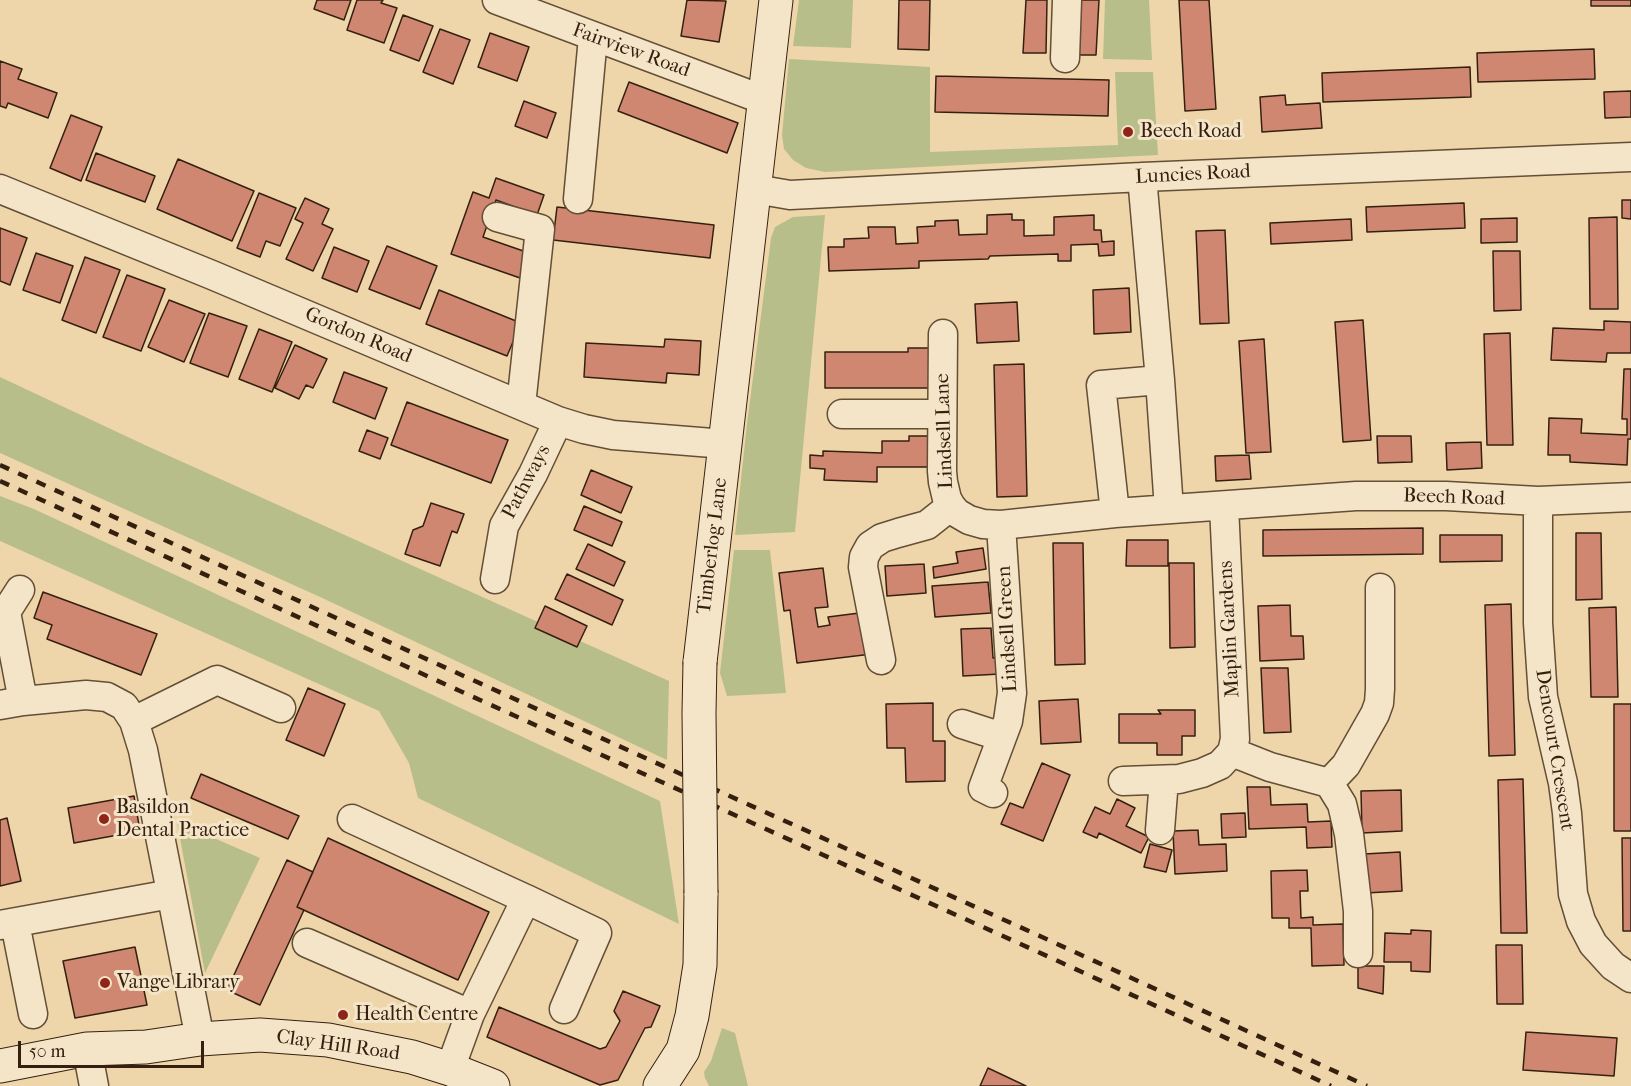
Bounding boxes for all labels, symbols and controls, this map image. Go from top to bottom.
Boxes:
street label: Fairview Road [569,19,693,83]
place label: Beech Road [1140,120,1242,144]
marker: Beech Road [1121,125,1135,139]
street label: Luncies Road [1135,160,1251,190]
street label: Gordon Road [301,303,415,369]
street label: Lindsell Lane [931,373,959,489]
street label: Pathways [497,441,557,523]
street label: Timberlog Lane [693,476,733,616]
street label: Beech Road [1403,484,1505,512]
street label: Maplin Gardens [1214,560,1246,698]
street label: Lindsell Green [993,565,1023,693]
street label: Dencourt Crescent [1529,668,1579,832]
place label: Basildon Dental Practice [116,796,249,843]
marker: Basildon Dental Practice [97,812,111,826]
place label: Vange Library [117,971,240,995]
marker: Vange Library [98,976,112,990]
place label: Health Centre [355,1003,478,1027]
marker: Health Centre [336,1008,350,1022]
street label: Clay Hill Road [275,1025,401,1067]
scale bar [21,1029,207,1067]
text: 50 m [29,1041,65,1062]

